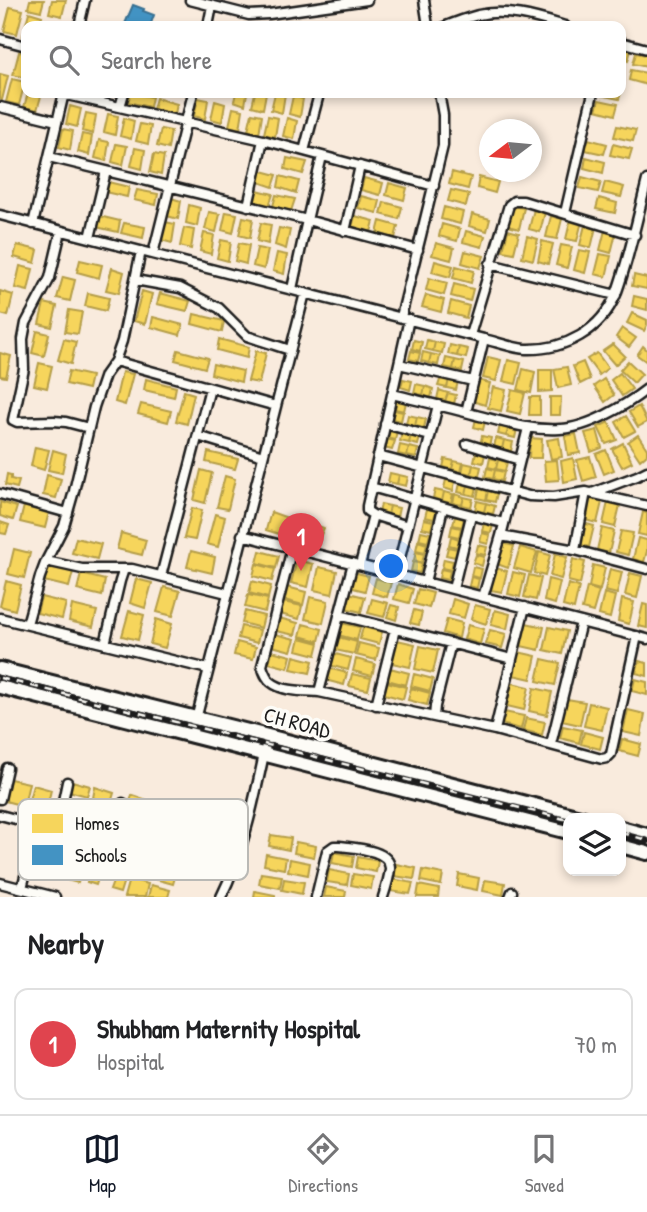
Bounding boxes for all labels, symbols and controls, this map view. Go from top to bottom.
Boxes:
search box [21,21,626,98]
icon: search [45,41,83,79]
text: Search here [101,42,212,77]
north arrow [479,119,542,182]
pin: 1 [278,513,324,571]
your location [374,549,408,583]
street label: CH ROAD [261,700,334,745]
legend [18,799,248,880]
text: Homes [75,810,119,836]
map controls [563,813,626,876]
button: layers [563,813,626,876]
text: Schools [75,842,127,868]
text: Nearby [28,923,104,963]
text: Shubham Maternity Hospital [97,1011,360,1046]
text: 1 [49,1029,57,1060]
text: 70 m [574,1029,617,1060]
text: Hospital [97,1046,164,1077]
tab: Map [83,1130,121,1198]
tab: Directions [288,1130,358,1198]
tab: Saved [525,1130,564,1198]

